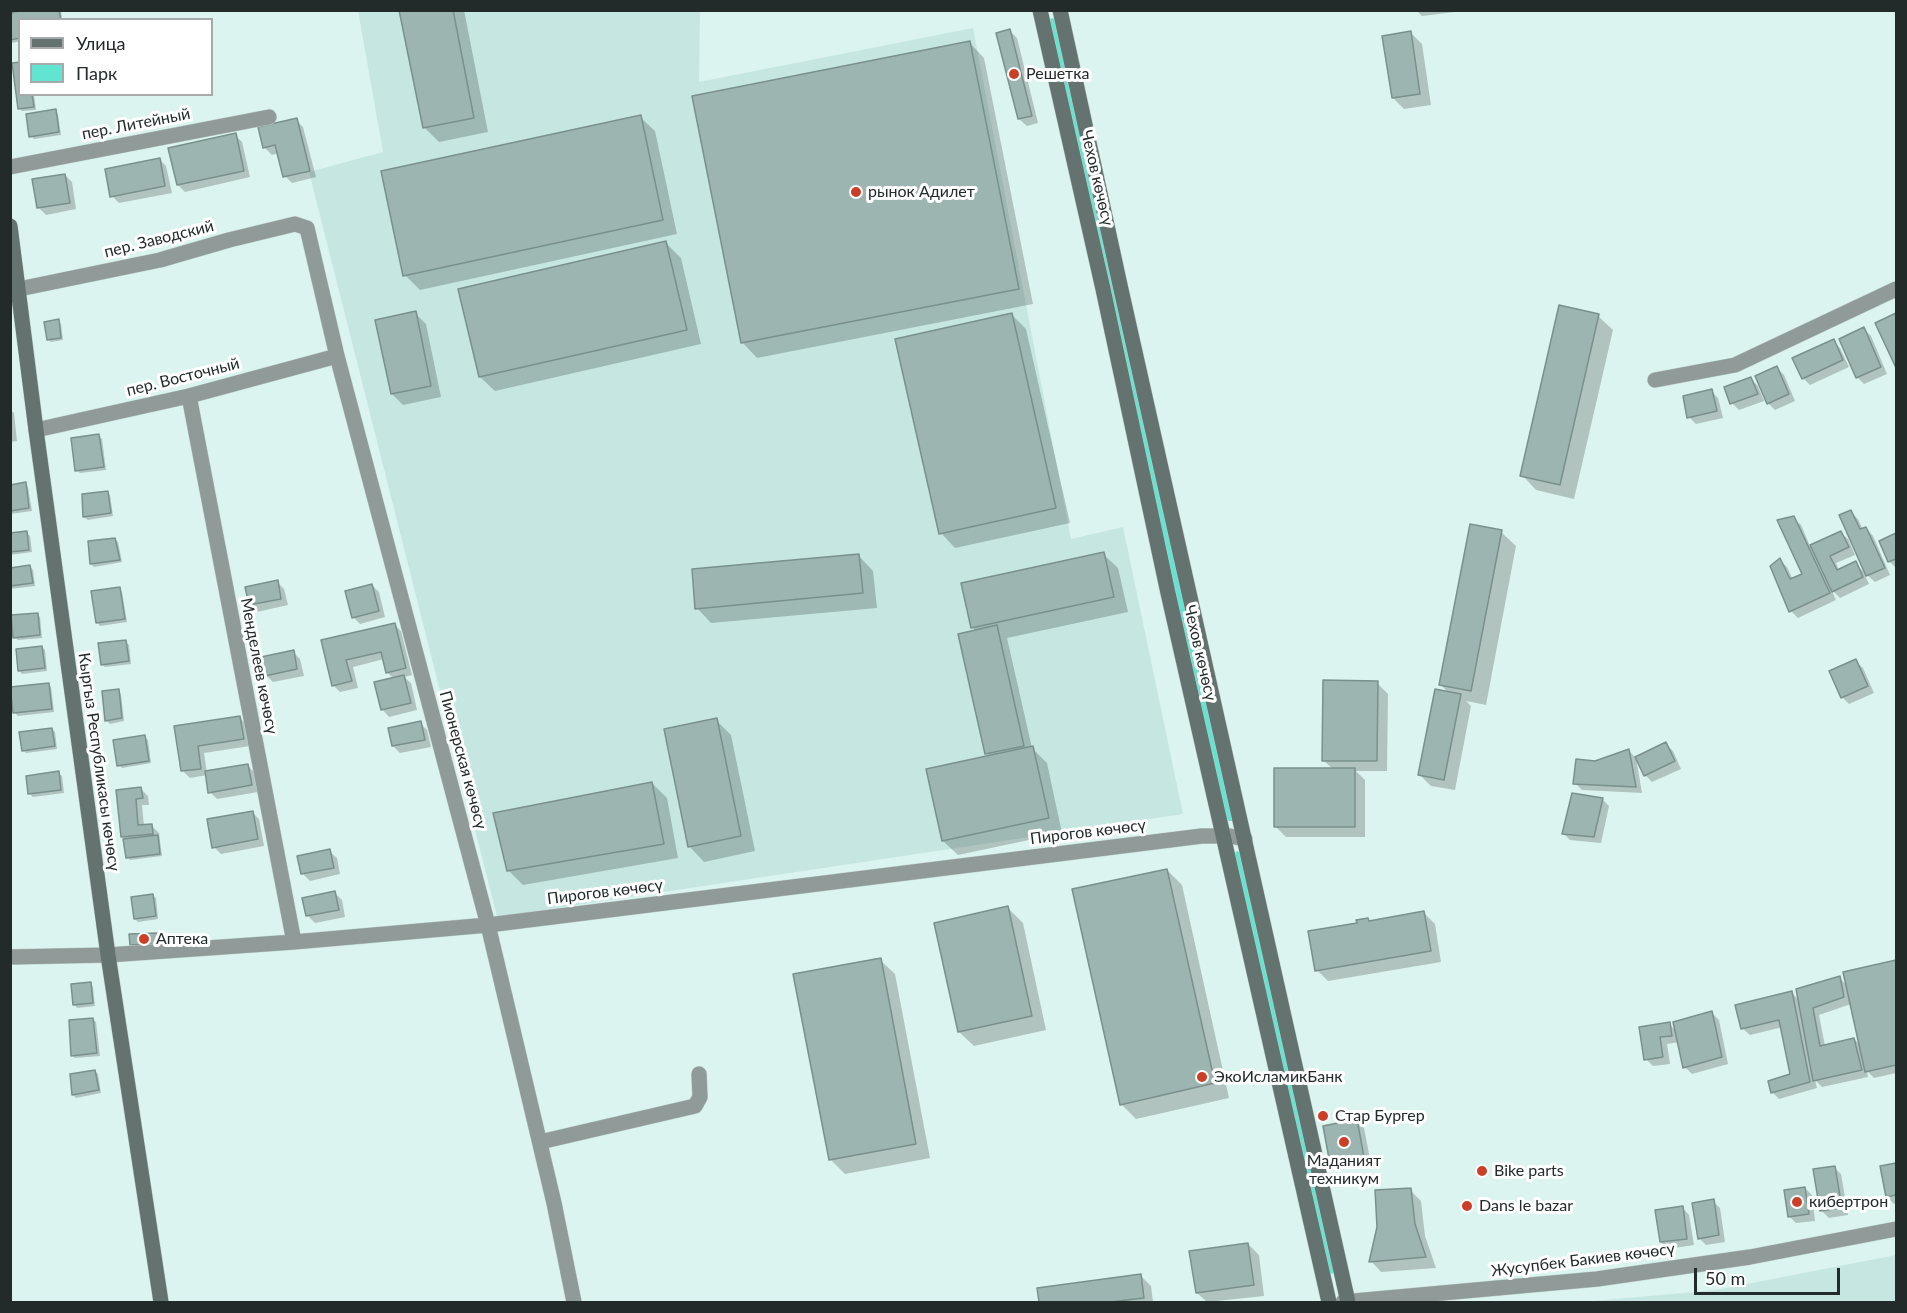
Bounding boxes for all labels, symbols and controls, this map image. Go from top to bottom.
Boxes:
legend [18,18,213,96]
text: Улица [76,32,126,54]
text: Парк [76,62,117,84]
place label: Решетка [1026,64,1089,84]
marker: Решетка [1007,67,1021,81]
street label: пер. Литейный [80,104,192,144]
street label: Чехов көчөсү [1077,128,1117,228]
place label: рынок Адилет [868,182,975,202]
marker: рынок Адилет [849,185,863,199]
street label: пер. Заводский [102,216,216,262]
street label: пер. Восточный [124,354,242,400]
street label: Менделеев көчөсү [236,596,282,736]
street label: Чехов көчөсү [1180,603,1220,703]
street label: Кыргыз Республикасы көчөсү [74,652,124,872]
street label: Пионерская көчөсү [435,689,491,831]
street label: Пирогов көчөсү [1029,815,1147,849]
street label: Пирогов көчөсү [546,875,664,909]
place label: Аптека [156,929,208,949]
marker: Аптека [137,932,151,946]
place label: ЭкоИсламикБанк [1214,1067,1342,1087]
marker: ЭкоИсламикБанк [1195,1070,1209,1084]
place label: Стар Бургер [1335,1106,1425,1126]
marker: Стар Бургер [1316,1109,1330,1123]
marker: Маданият техникум [1337,1135,1351,1149]
place label: Маданият техникум [1307,1151,1381,1189]
place label: Bike parts [1494,1161,1564,1181]
marker: Bike parts [1475,1164,1489,1178]
place label: кибертрон [1809,1192,1888,1212]
marker: кибертрон [1790,1195,1804,1209]
place label: Dans le bazar [1479,1196,1573,1216]
marker: Dans le bazar [1460,1199,1474,1213]
street label: Жусупбек Бакиев көчөсү [1490,1239,1676,1281]
scale bar [1697,1256,1842,1294]
text: 50 m [1705,1267,1745,1289]

